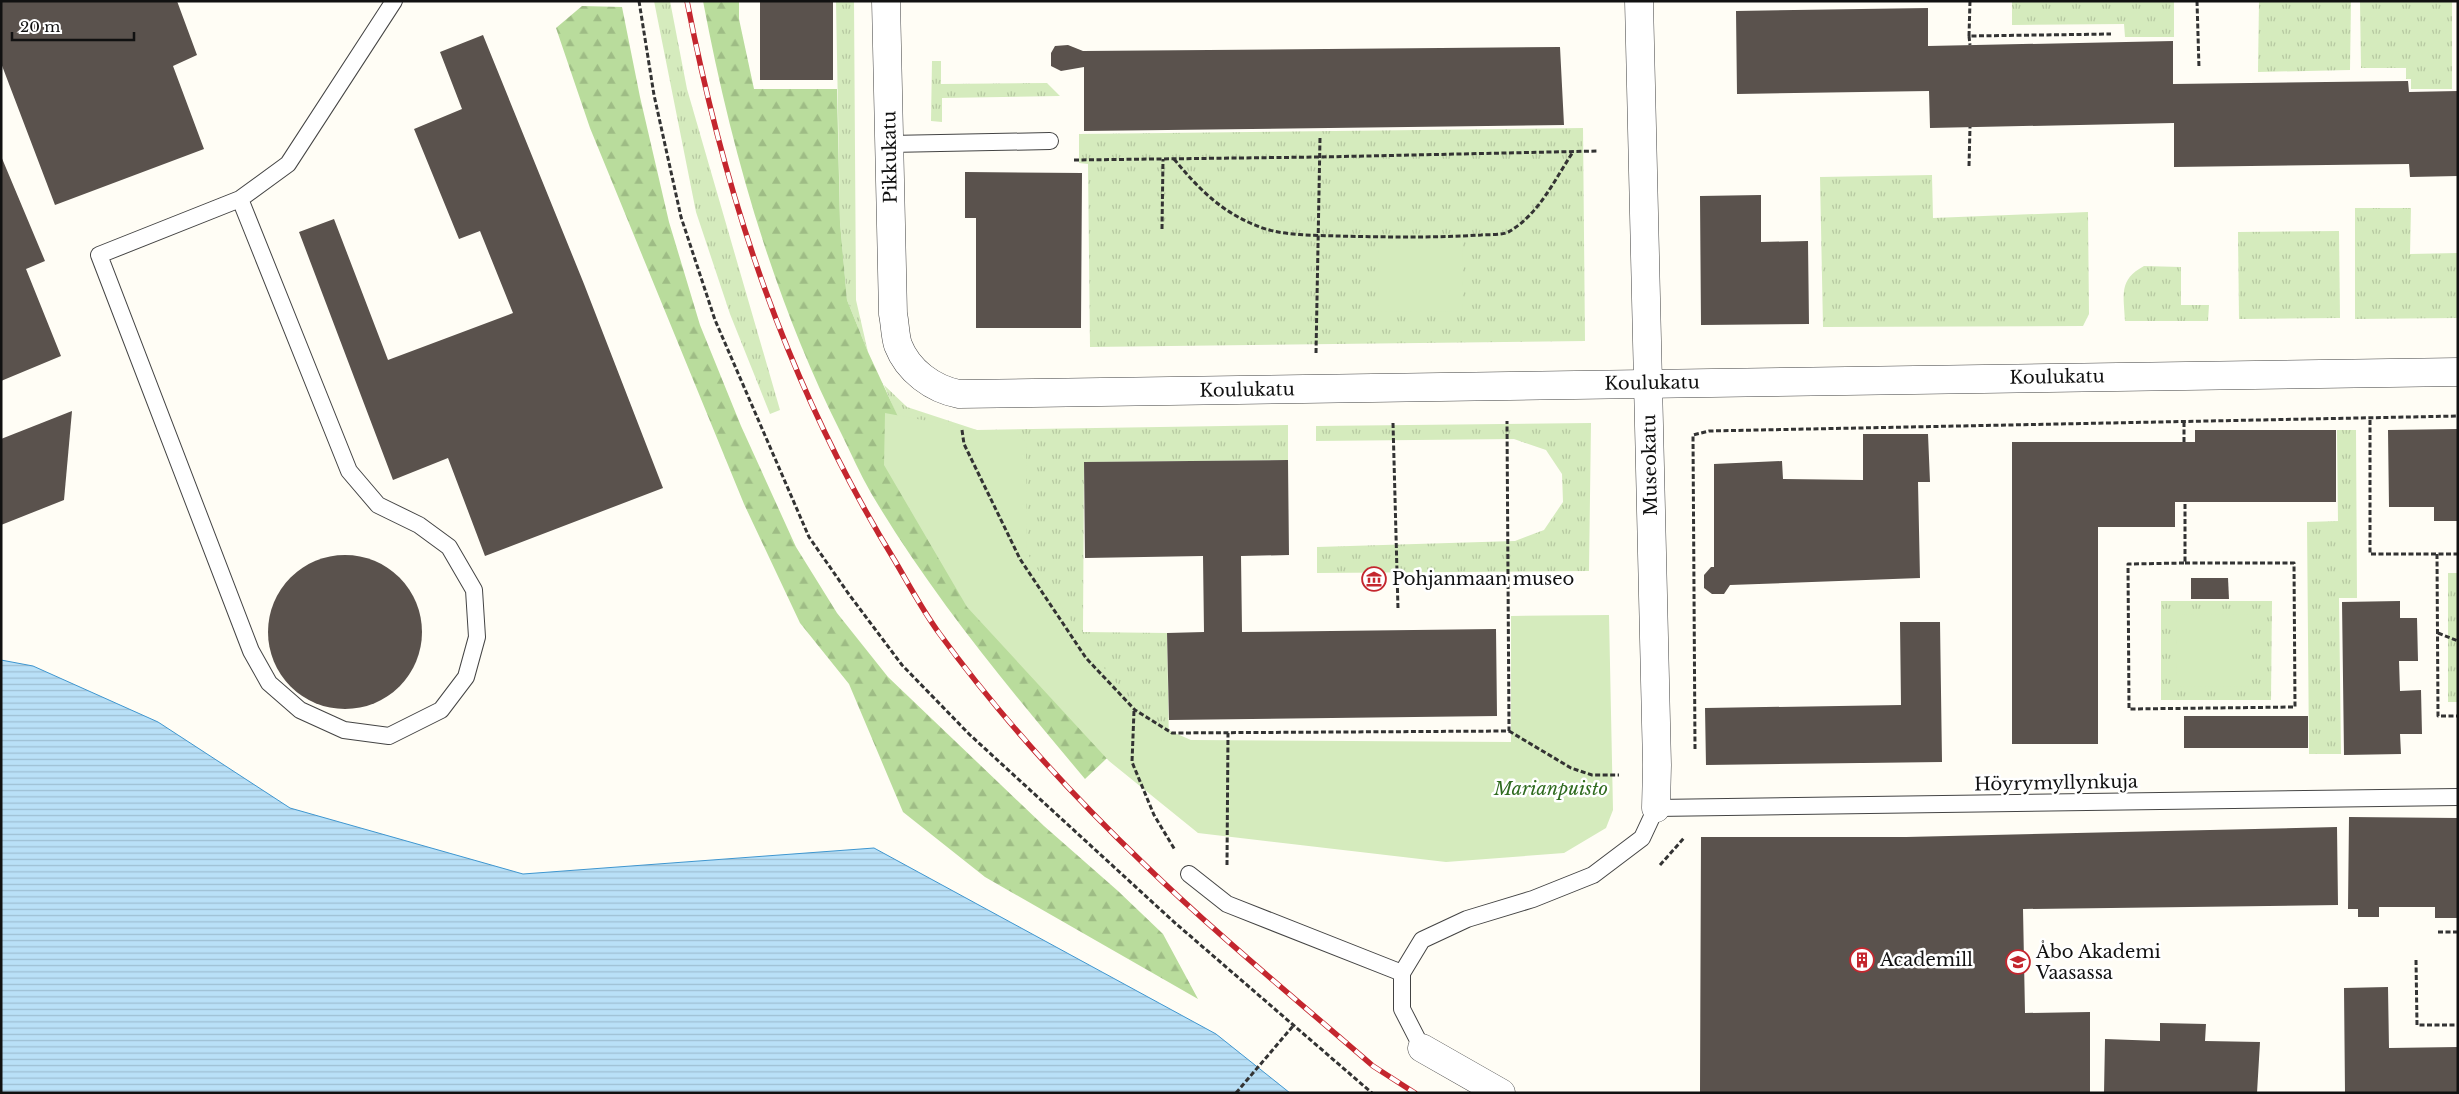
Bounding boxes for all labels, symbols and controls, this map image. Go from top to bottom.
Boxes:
scale bar [12,10,135,42]
text: 20 m [20,17,60,36]
street label: Pikkukatu [878,110,902,204]
street label: Koulukatu [2009,365,2105,389]
street label: Koulukatu [1604,371,1700,395]
street label: Koulukatu [1199,378,1295,402]
street label: Museokatu [1638,414,1662,516]
museum icon: Pohjanmaan museo [1361,566,1387,592]
place label: Pohjanmaan museo [1392,568,1574,590]
street label: Höyrymyllynkuja [1974,771,2138,795]
park label: Marianpuisto [1493,778,1608,800]
place label: Åbo Akademi Vaasassa [2035,940,2161,984]
building icon: Academill [1849,947,1875,973]
place label: Academill [1879,949,1973,971]
school or university icon: Åbo Akademi Vaasassa [2005,949,2031,975]

